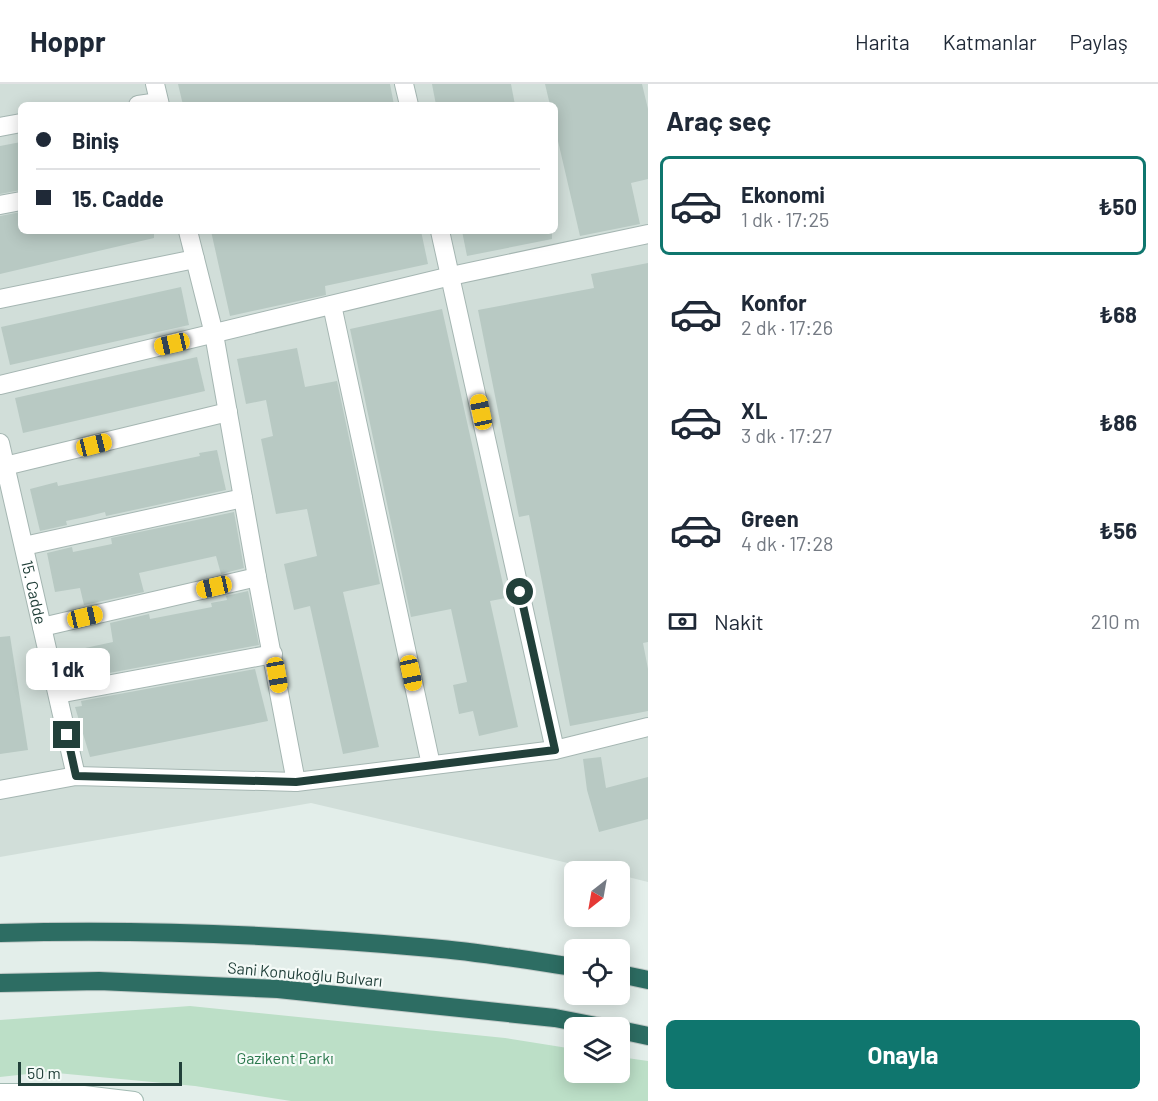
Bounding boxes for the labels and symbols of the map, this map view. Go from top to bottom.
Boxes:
car [152,331,192,357]
car [468,393,494,431]
car [74,432,114,458]
street label: 15. Cadde [18,558,51,626]
car [194,574,234,600]
route start [506,578,533,605]
car [65,604,105,630]
callout: 1 dk [25,648,109,690]
car [398,654,424,692]
car [265,656,289,694]
route end [53,721,80,748]
north arrow [564,861,630,927]
street label: Sani Konukoğlu Bulvarı [227,957,383,990]
park label: Gazikent Parkı [236,1048,334,1067]
scale bar [18,1059,182,1086]

